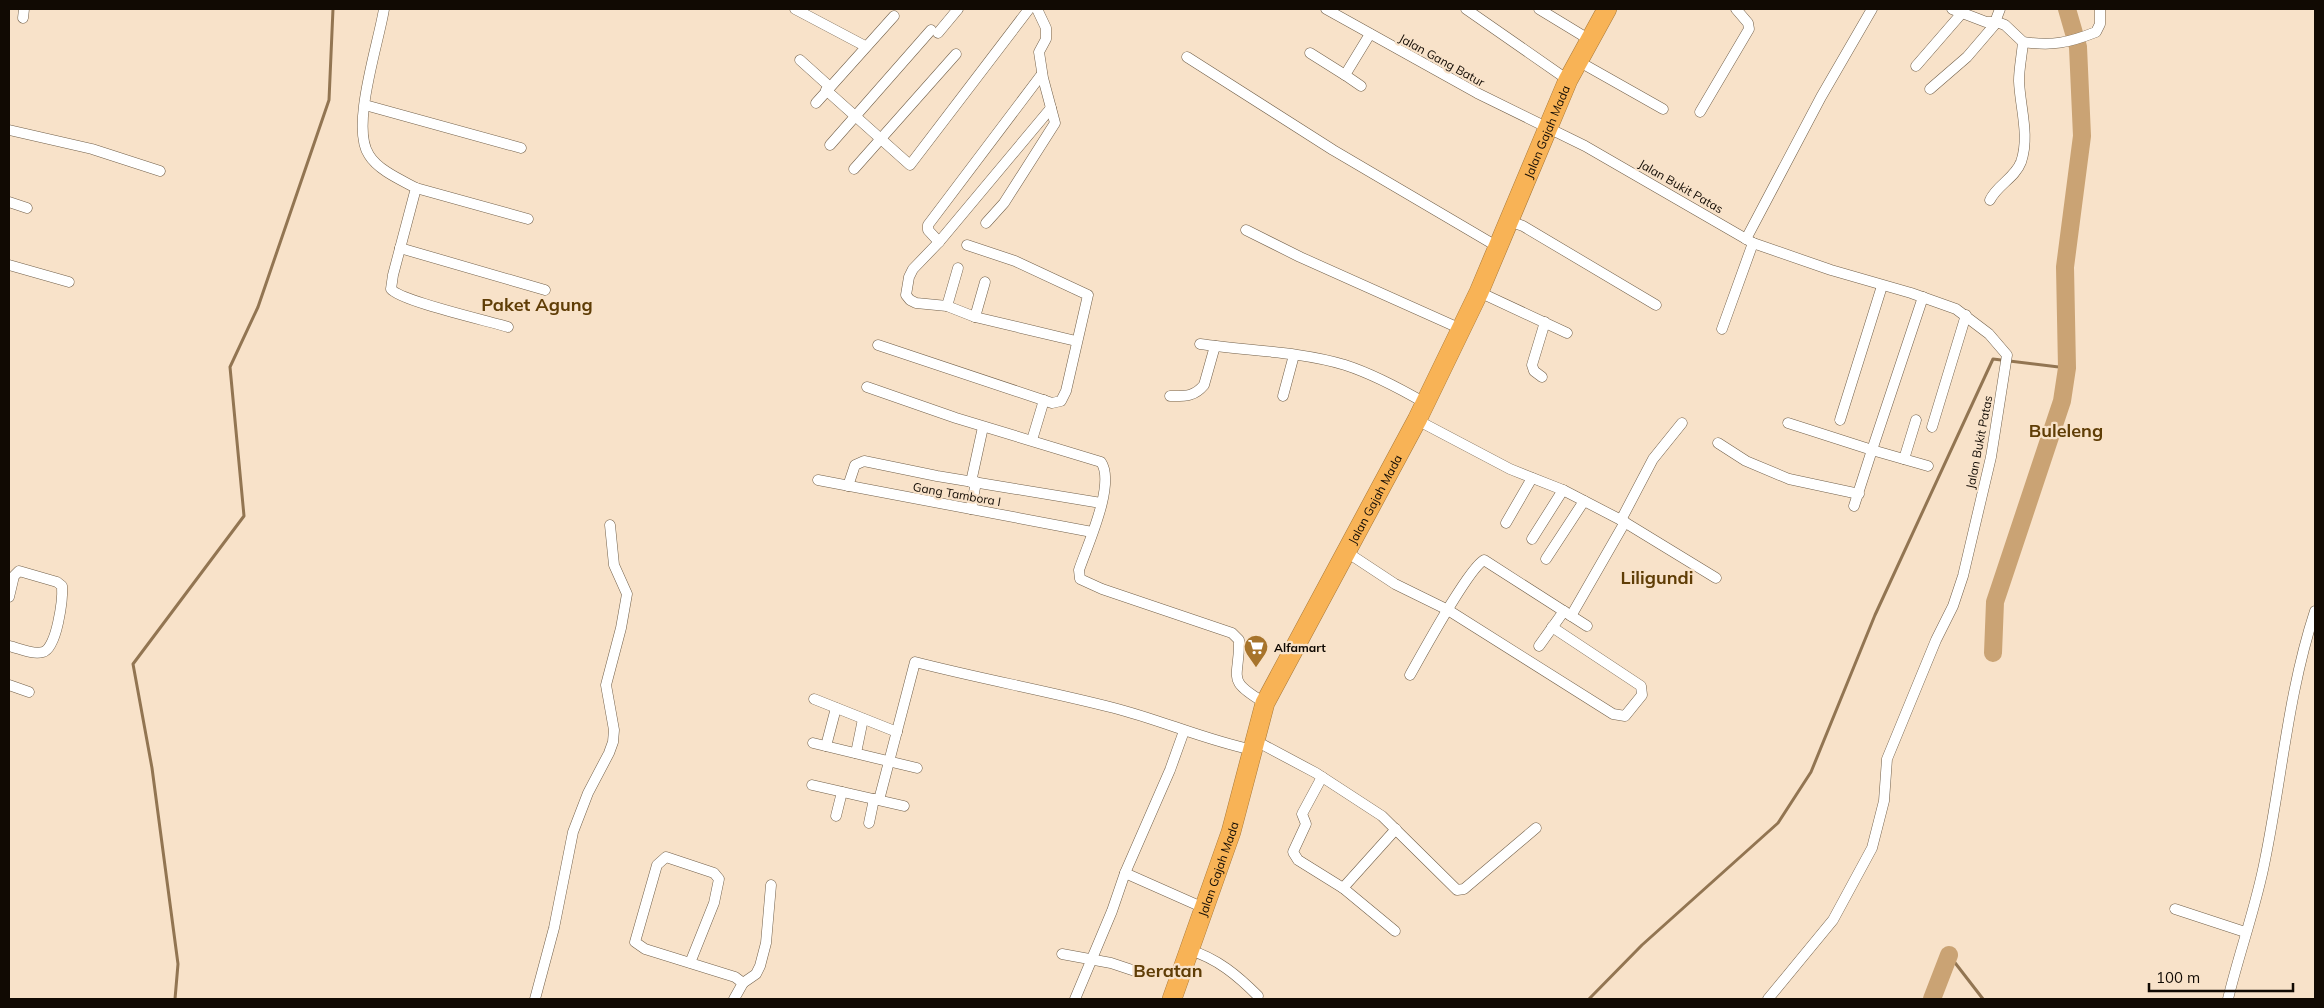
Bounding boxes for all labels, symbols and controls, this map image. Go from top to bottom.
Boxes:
street label: Jalan Gang Batur [1397,30,1488,90]
street label: Jalan Gajah Mada [1520,83,1573,180]
street label: Jalan Bukit Patas [1636,156,1726,216]
district label: Paket Agung [481,293,593,316]
street label: Jalan Bukit Patas [1963,394,1995,490]
district label: Buleleng [2029,419,2103,442]
street label: Jalan Gajah Mada [1344,452,1405,546]
street label: Gang Tambora I [912,479,1002,509]
district label: Liligundi [1621,566,1693,589]
supermarket icon: Alfamart [1243,634,1269,668]
place label: Alfamart [1274,640,1326,655]
street label: Jalan Gajah Mada [1194,820,1241,918]
district label: Beratan [1133,959,1203,982]
scale bar [2149,960,2293,992]
text: 100 m [2156,968,2200,987]

